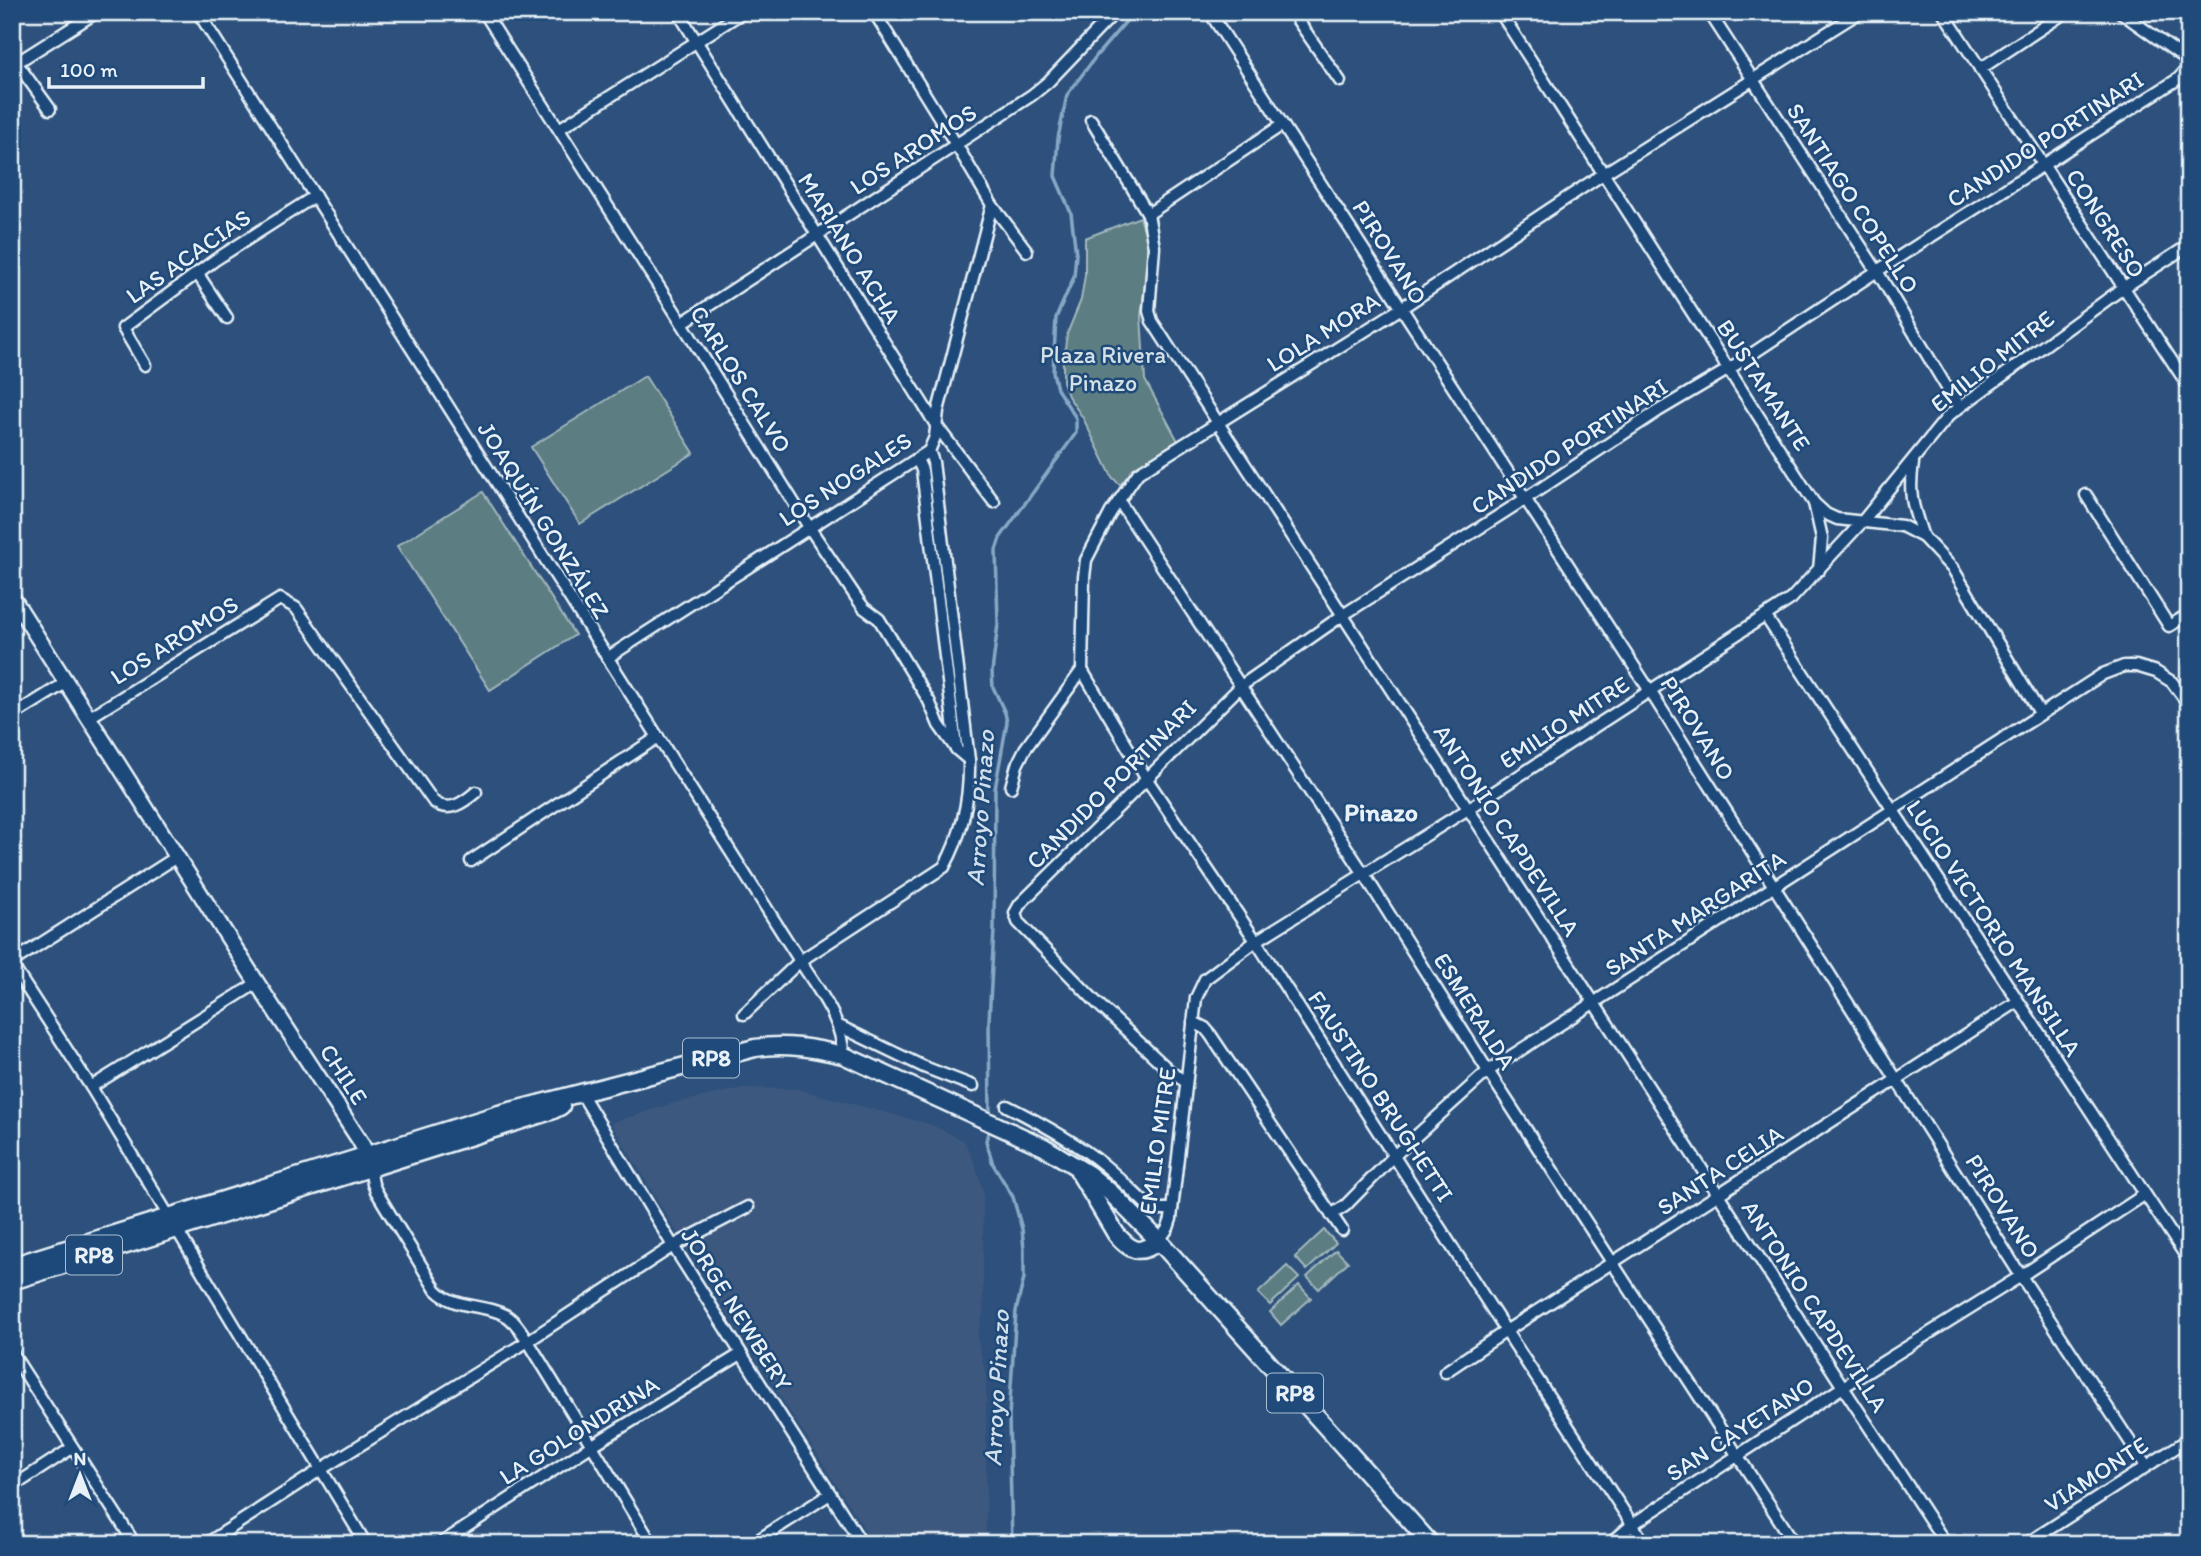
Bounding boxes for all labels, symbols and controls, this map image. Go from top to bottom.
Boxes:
scale bar [49,46,203,90]
text: 100 m [60,57,118,82]
street label: CANDIDO PORTINARI [1941,65,2149,213]
street label: LOS AROMOS [844,97,982,201]
street label: SANTIAGO COPELLO [1781,97,1925,299]
street label: CONGRESO [2060,163,2152,283]
street label: MARIANO ACHA [792,167,908,329]
street label: PIROVANO [1346,194,1434,310]
street label: LAS ACACIAS [120,202,256,310]
street label: LOLA MORA [1261,286,1385,378]
street label: CARLOS CALVO [684,300,798,458]
street label: EMILIO MITRE [1924,304,2060,418]
street label: BUSTAMANTE [1711,314,1817,456]
park label: Plaza Rivera Pinazo [1040,340,1166,397]
street label: CANDIDO PORTINARI [1465,372,1673,520]
street label: JOAQUÍN GONZÁLEZ [472,416,617,624]
street label: LOS NOGALES [773,425,917,533]
street label: LOS AROMOS [105,589,243,691]
street label: EMILIO MITRE [1494,669,1634,775]
street label: PIROVANO [1654,670,1742,786]
street label: CANDIDO PORTINARI [1020,693,1202,875]
street label: ANTONIO CAPDEVILLA [1428,719,1586,941]
water label: Arroyo Pinazo [959,728,1001,887]
street label: LUCIO VICTORIO MANSILLA [1900,794,2088,1062]
district label: Pinazo [1344,796,1418,828]
street label: SANTA MARGARITA [1599,844,1791,982]
street label: ESMERALDA [1428,947,1522,1075]
street label: FAUSTINO BRUGHETTI [1302,985,1460,1207]
street label: CHILE [314,1038,374,1110]
road number: RP8 [683,1038,739,1078]
street label: EMILIO MITRE [1132,1065,1182,1217]
street label: SANTA CELIA [1652,1119,1788,1221]
street label: PIROVANO [1959,1148,2047,1264]
street label: ANTONIO CAPDEVILLA [1736,1195,1894,1417]
street label: JORGE NEWBERY [675,1222,799,1396]
road number: RP8 [66,1236,122,1274]
water label: Arroyo Pinazo [976,1308,1016,1467]
street label: LA GOLONDRINA [494,1369,664,1491]
street label: SAN CAYETANO [1661,1370,1819,1488]
road number: RP8 [1267,1374,1323,1412]
street label: VIAMONTE [2039,1430,2153,1518]
north arrow [46,1440,116,1510]
text: N [74,1447,86,1470]

